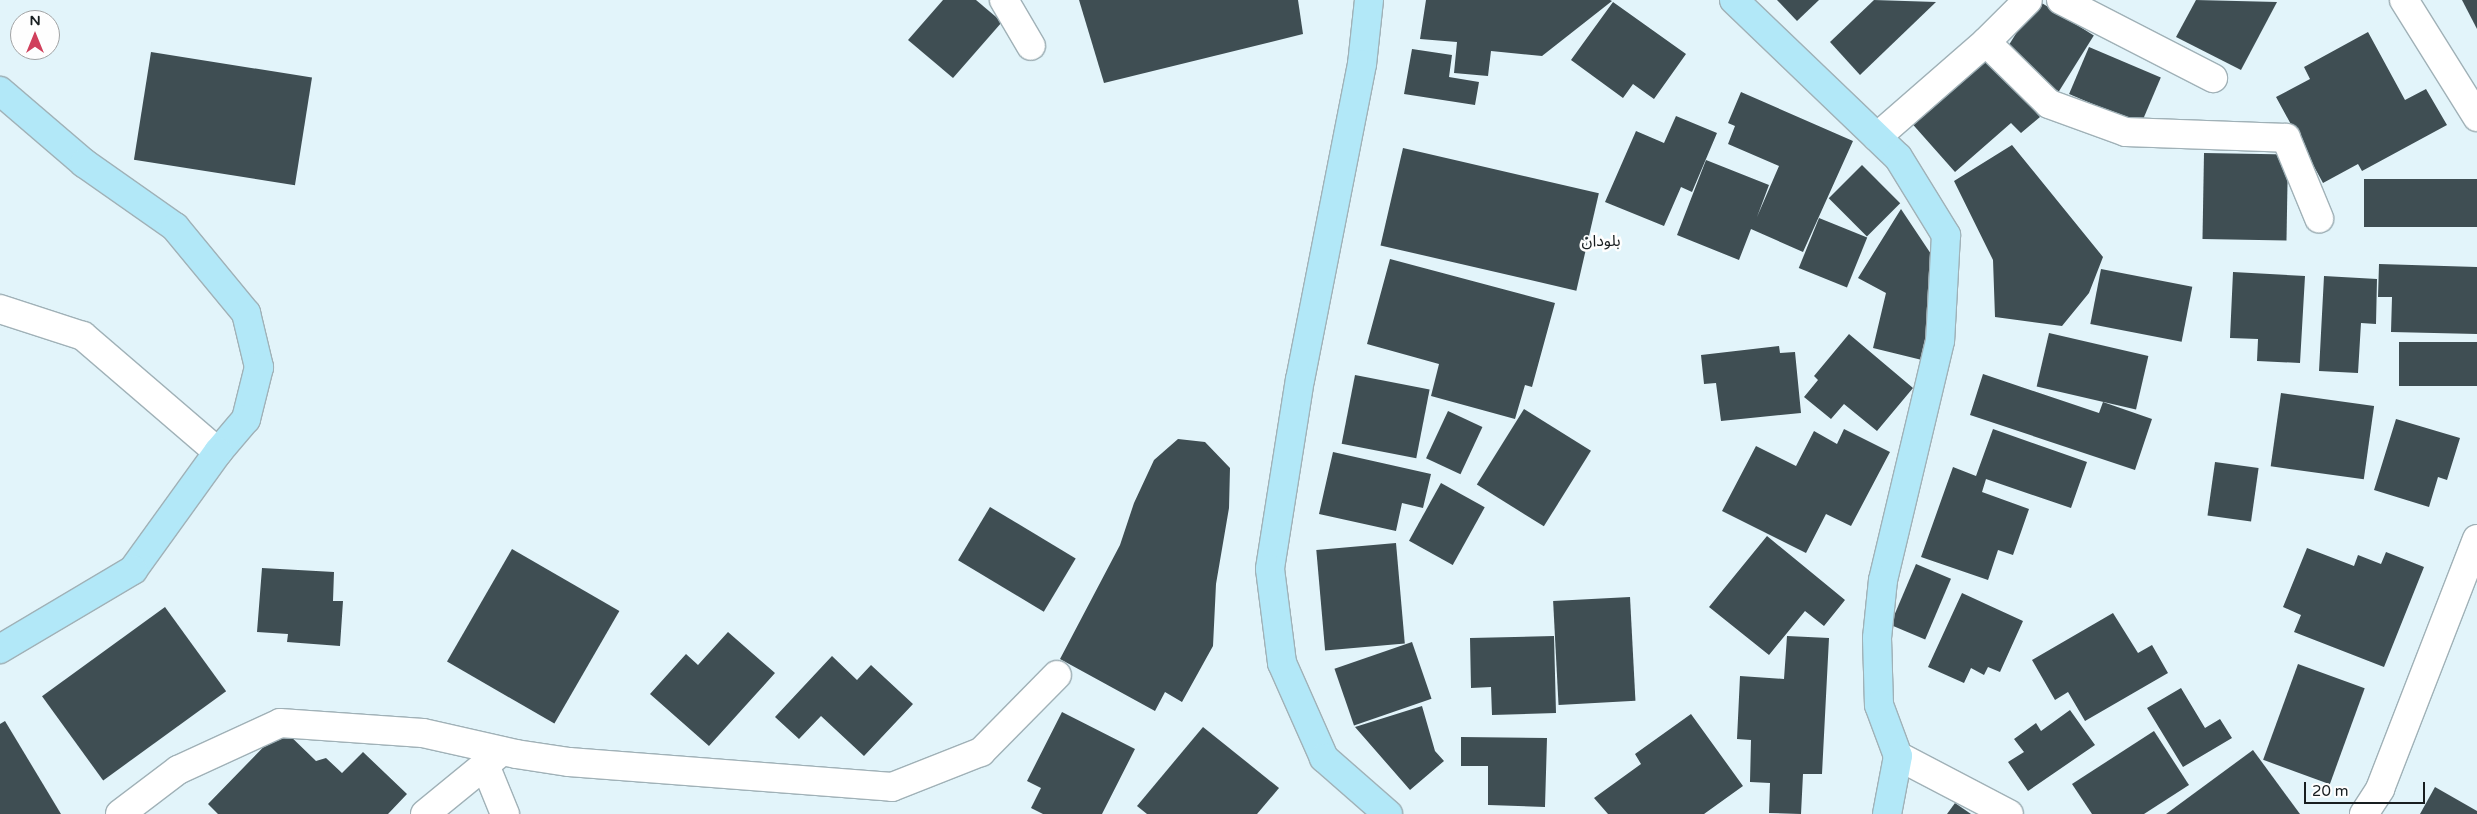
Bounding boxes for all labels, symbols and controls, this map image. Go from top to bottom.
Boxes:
north arrow [10,10,60,60]
text: N [29,12,41,29]
district label: بلودان [1581,231,1621,251]
scale bar [2307,772,2428,804]
text: 20 m [2312,782,2349,800]

